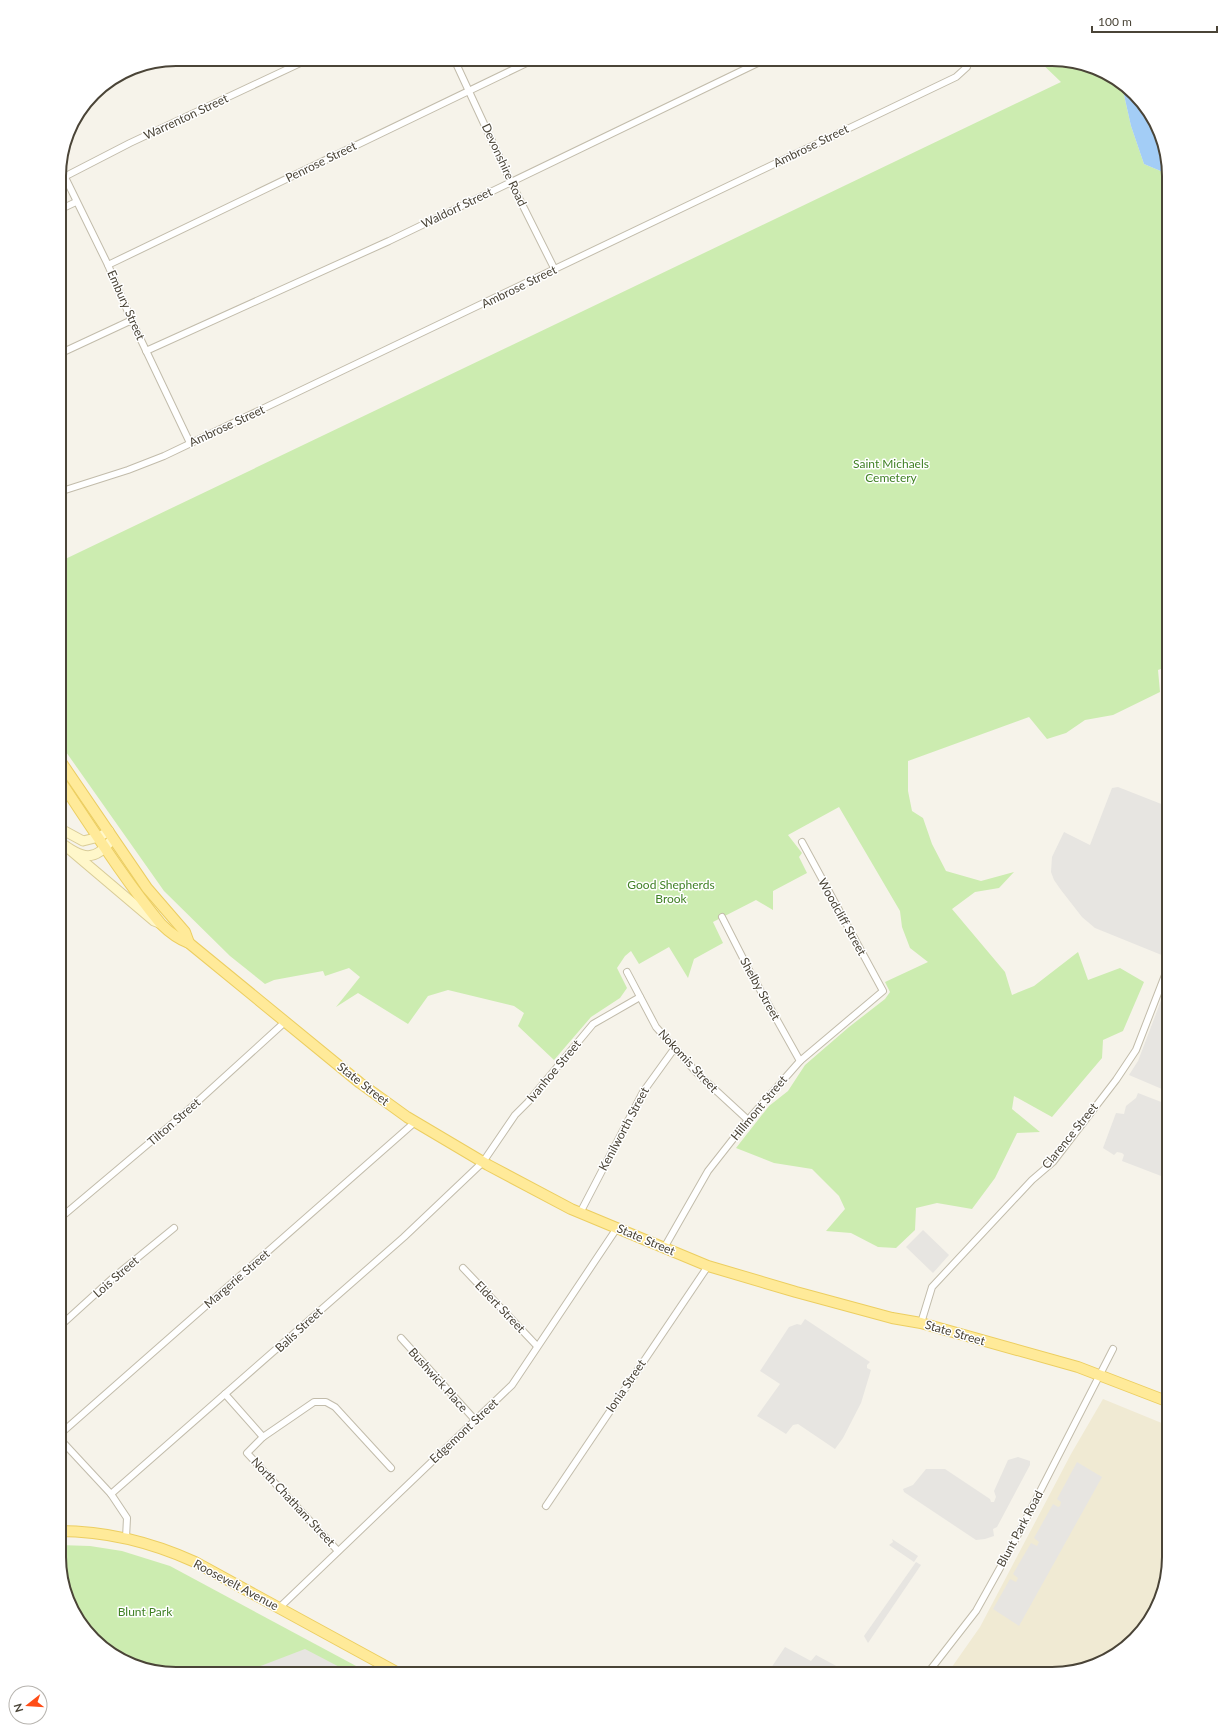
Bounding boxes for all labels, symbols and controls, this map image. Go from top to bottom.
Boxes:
scale bar [1092,8,1217,34]
text: 100 m [1098,14,1132,29]
street label: Warrenton Street [141,90,231,143]
street label: Devonshire Road [479,121,530,209]
street label: Ambrose Street [771,121,851,170]
street label: Penrose Street [283,138,359,185]
street label: Waldorf Street [419,184,495,231]
street label: Ambrose Street [479,262,559,311]
street label: Embury Street [104,267,149,343]
street label: Ambrose Street [187,401,268,450]
park label: Saint Michaels Cemetery [853,456,929,485]
street label: Woodcliff Street [815,876,870,959]
park label: Good Shepherds Brook [627,877,715,906]
street label: Shelby Street [737,955,784,1023]
street label: Nokomis Street [655,1026,722,1096]
street label: Ivanhoe Street [523,1036,584,1105]
street label: State Street [334,1059,393,1109]
street label: Hillmont Street [727,1072,790,1143]
street label: Kenilworth Street [595,1084,652,1173]
street label: Tilton Street [144,1094,204,1149]
street label: Clarence Street [1038,1099,1101,1172]
street label: State Street [615,1221,678,1259]
street label: Margerie Street [201,1246,273,1311]
street label: Lois Street [90,1252,142,1300]
street label: Eldert Street [472,1278,529,1336]
street label: Balis Street [272,1303,326,1355]
street label: State Street [923,1317,988,1348]
street label: Bushwick Place [406,1344,471,1415]
street label: Ionia Street [603,1356,649,1415]
street label: Edgemont Street [426,1395,502,1466]
street label: North Chatham Street [248,1454,339,1550]
street label: Blunt Park Road [993,1488,1046,1569]
street label: Roosevelt Avenue [191,1556,281,1613]
park label: Blunt Park [118,1604,173,1619]
north arrow [8,1685,48,1725]
text: N [11,1702,25,1714]

